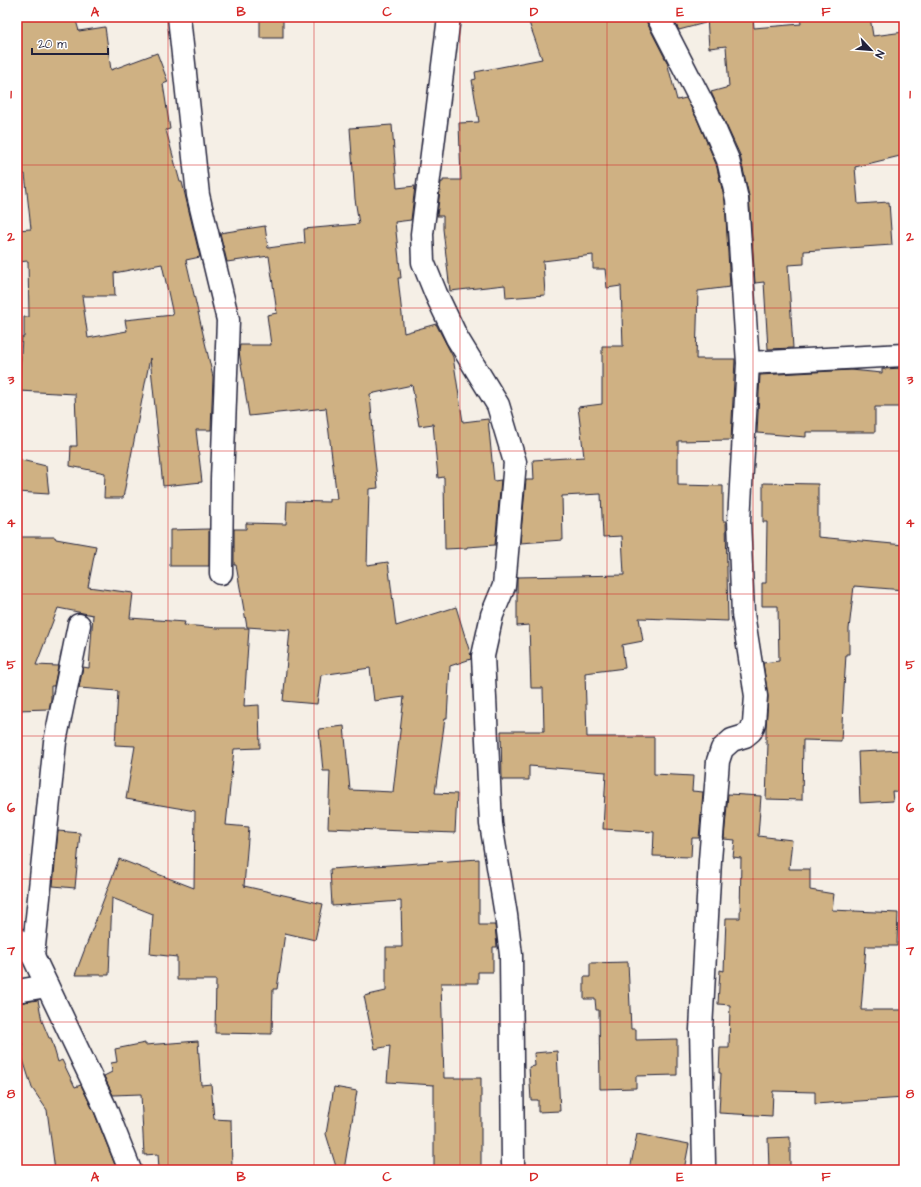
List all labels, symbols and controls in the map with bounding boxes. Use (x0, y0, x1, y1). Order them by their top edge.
text: A (91, 3, 100, 21)
text: B (236, 3, 246, 21)
text: C (382, 3, 392, 21)
text: D (530, 3, 539, 21)
text: E (676, 3, 684, 21)
text: F (821, 3, 831, 21)
scale bar (32, 30, 108, 56)
north arrow (851, 30, 891, 70)
text: 20 m (38, 36, 67, 53)
text: N (871, 48, 888, 61)
text: 1 (10, 85, 12, 103)
text: 1 (909, 85, 911, 103)
text: 2 (6, 228, 15, 246)
text: 2 (905, 228, 914, 246)
text: 3 (7, 371, 15, 389)
text: 3 (906, 371, 914, 389)
text: 4 (7, 514, 16, 532)
text: 4 (906, 514, 915, 532)
text: 5 (6, 656, 16, 674)
text: 5 (905, 656, 915, 674)
text: 6 (7, 799, 16, 817)
text: 6 (906, 799, 915, 817)
text: 7 (6, 942, 16, 960)
text: 7 (905, 942, 915, 960)
text: 8 (7, 1085, 16, 1103)
text: 8 (906, 1085, 915, 1103)
text: A (91, 1168, 100, 1186)
text: B (236, 1168, 246, 1186)
text: C (382, 1168, 392, 1186)
text: D (530, 1168, 539, 1186)
text: E (676, 1168, 684, 1186)
text: F (821, 1168, 831, 1186)

